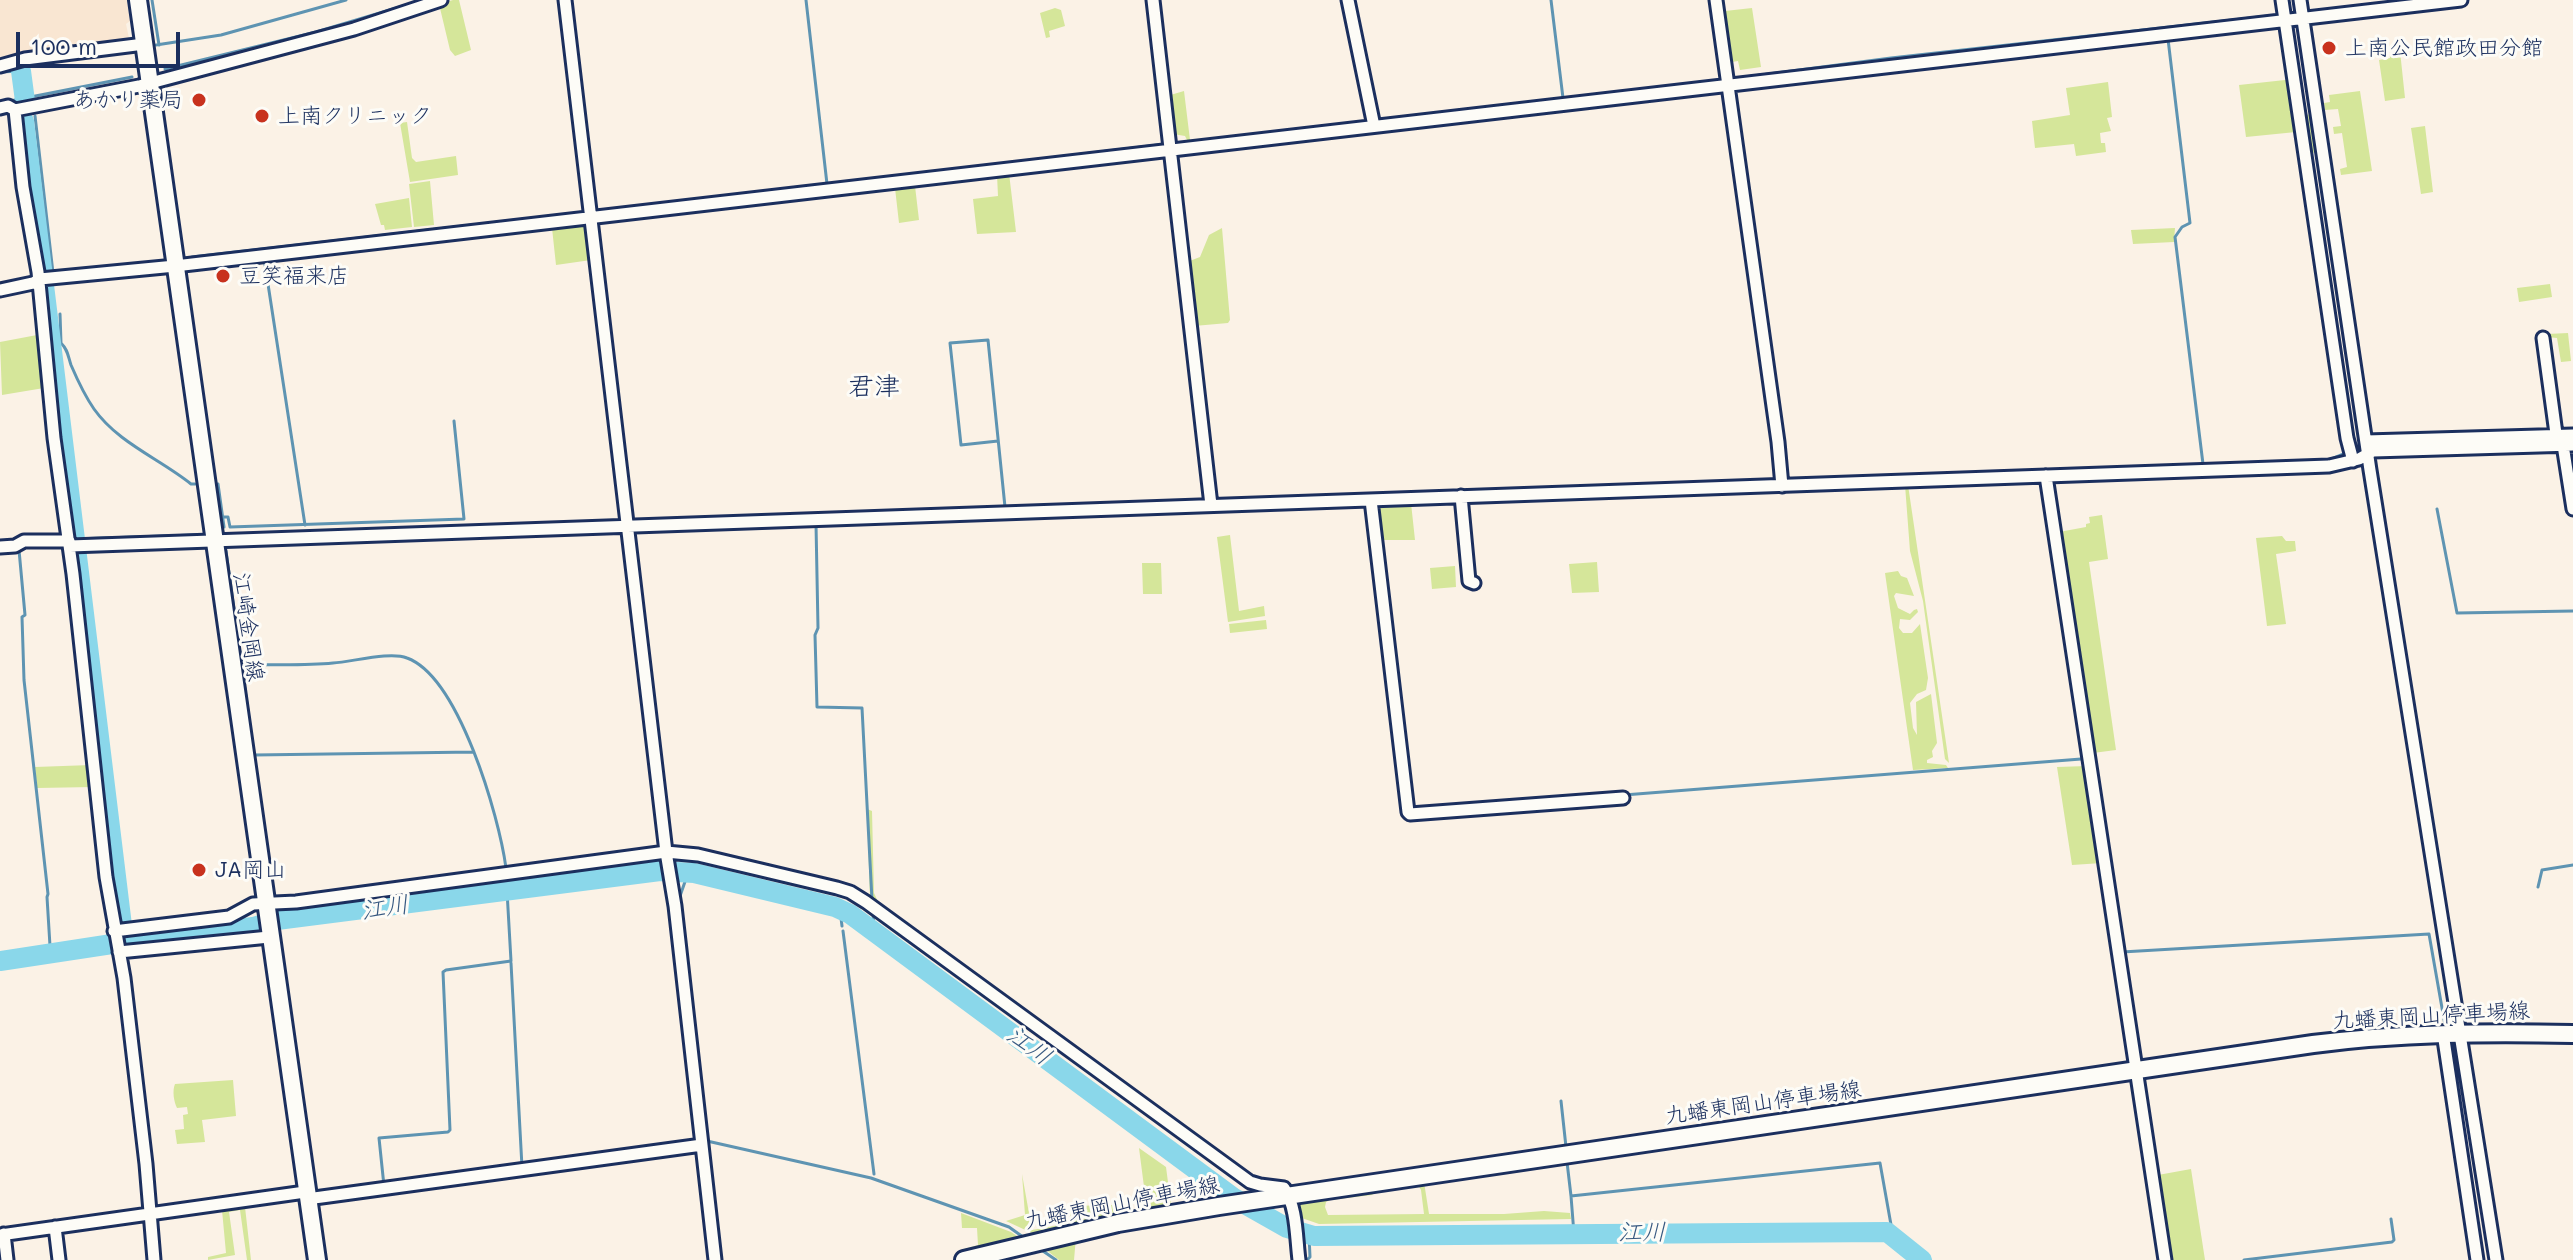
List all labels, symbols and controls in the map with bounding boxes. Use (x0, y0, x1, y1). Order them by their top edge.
scale bar (20, 16, 184, 66)
text: 100 m (30, 30, 97, 61)
place label: 上南公民館政田分館 (2345, 35, 2543, 61)
marker: 上南公民館政田分館 (2320, 39, 2338, 57)
place label: あかり薬局 (73, 87, 183, 113)
marker: あかり薬局 (190, 91, 208, 109)
place label: 上南クリニック (278, 103, 432, 129)
marker: 上南クリニック (253, 107, 271, 125)
place label: 豆笑福来店 (239, 263, 349, 289)
marker: 豆笑福来店 (214, 267, 232, 285)
district label: 君津 (848, 371, 900, 403)
street label: 江崎金岡線 (227, 571, 269, 683)
place label: JA岡山 (215, 857, 286, 883)
marker: JA岡山 (190, 861, 208, 879)
water label: 江川 (359, 890, 411, 926)
street label: 九蟠東岡山停車場線 (2331, 998, 2531, 1034)
water label: 江川 (1001, 1020, 1057, 1072)
street label: 九蟠東岡山停車場線 (1663, 1076, 1863, 1130)
street label: 九蟠東岡山停車場線 (1022, 1171, 1222, 1235)
water label: 江川 (1618, 1219, 1666, 1247)

